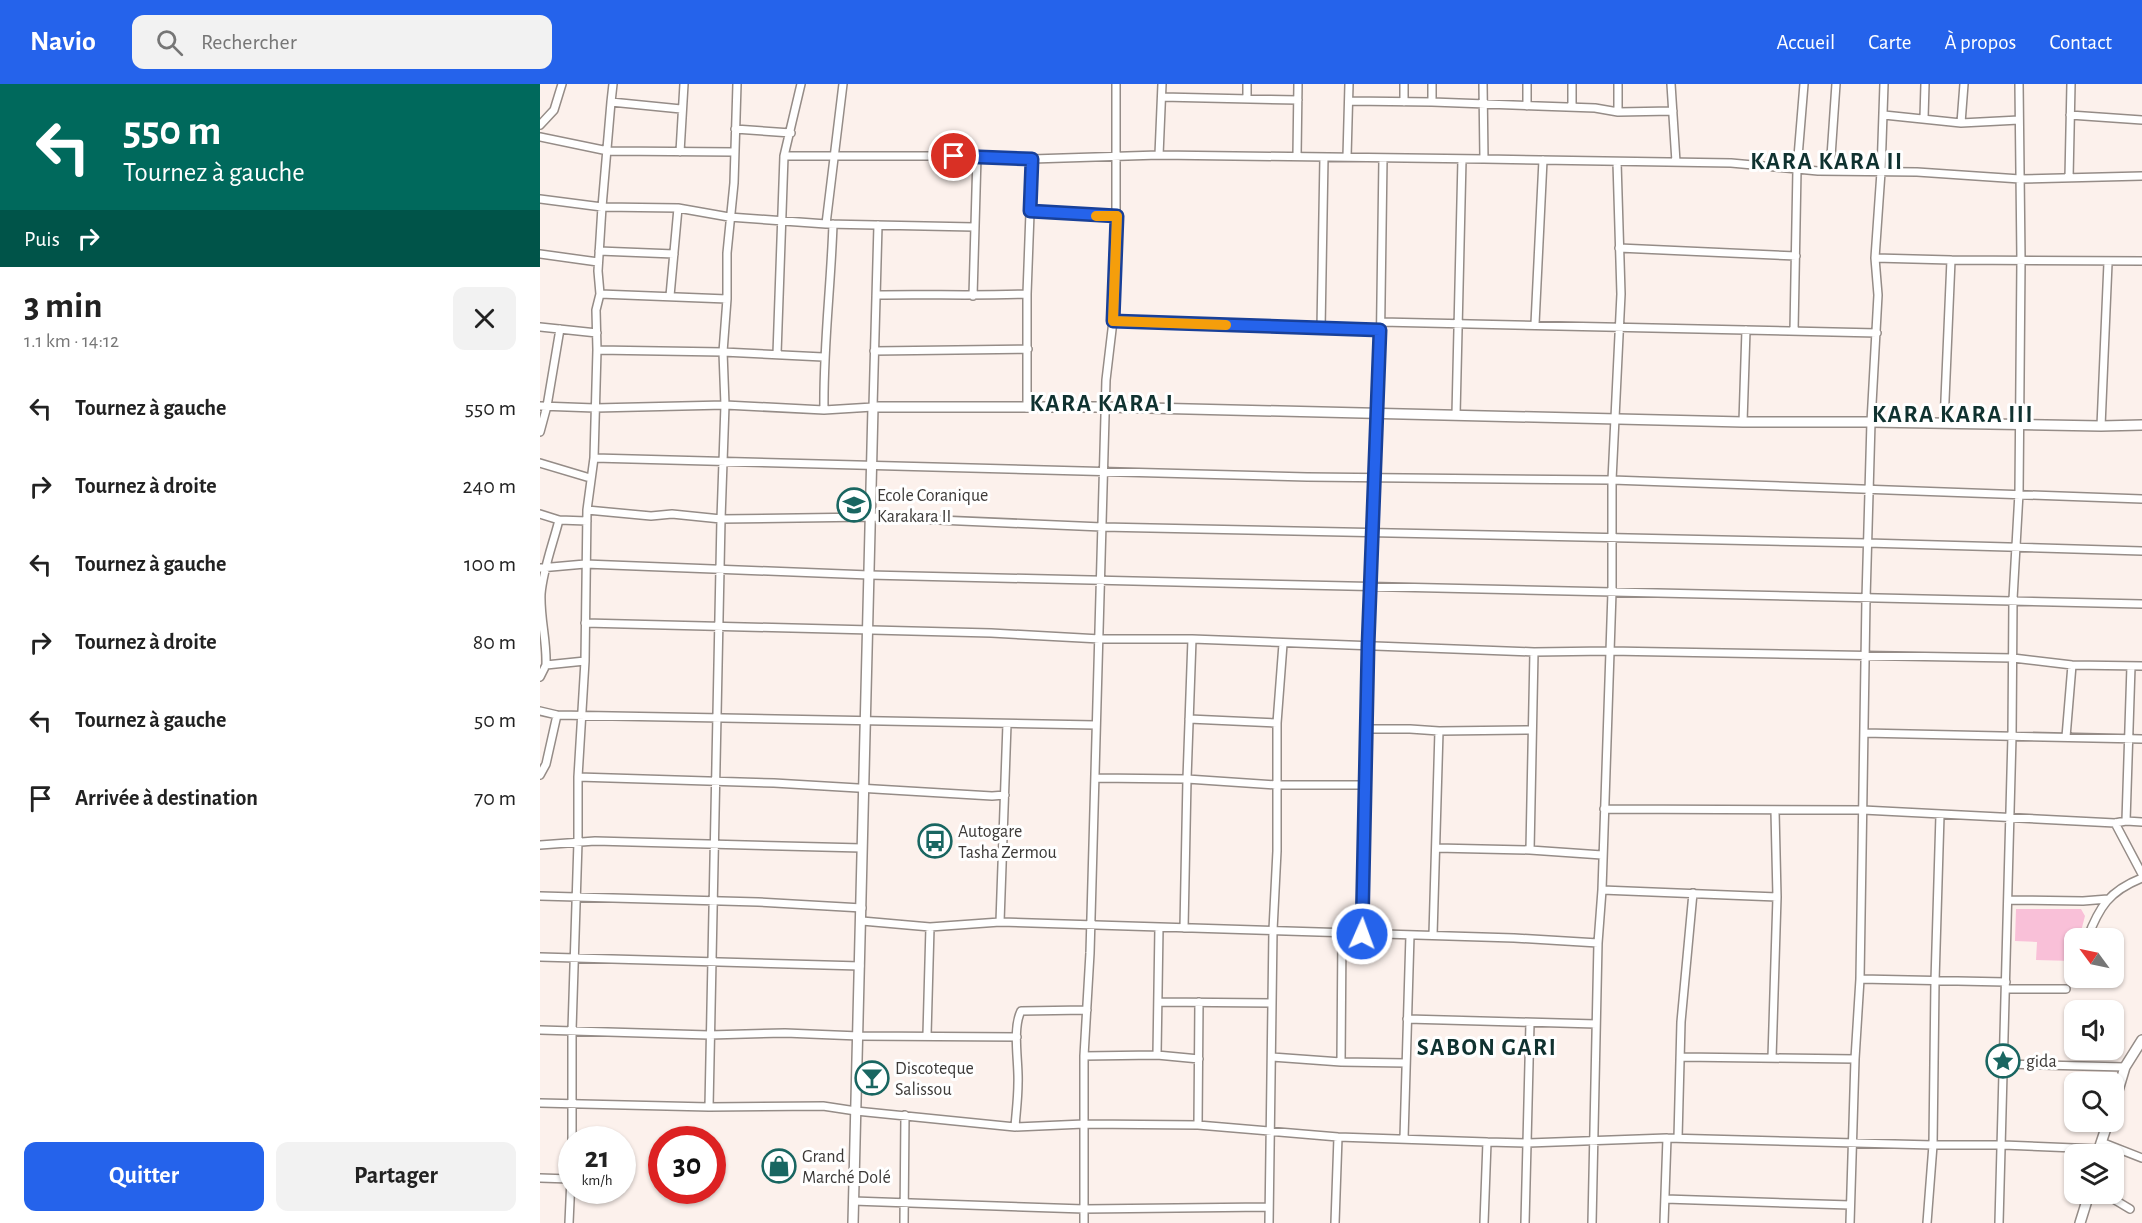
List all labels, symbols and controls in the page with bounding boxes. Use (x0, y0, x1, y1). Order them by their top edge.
search box (132, 15, 552, 69)
icon: search (153, 26, 186, 59)
text: Navio (30, 28, 96, 56)
text: Rechercher (201, 31, 297, 53)
text: Accueil (1777, 32, 1835, 53)
text: Carte (1868, 32, 1911, 53)
text: À propos (1944, 32, 2016, 53)
text: Contact (2049, 32, 2112, 53)
icon: left (24, 108, 102, 186)
text: 550 m (123, 110, 221, 152)
pin (928, 130, 979, 181)
icon: arrive (937, 139, 970, 172)
district label: KARA KARA II (1750, 150, 1904, 174)
text: Tournez à gauche (123, 159, 305, 186)
icon: right (72, 222, 105, 255)
text: Puis (24, 228, 60, 250)
button: close (453, 287, 516, 350)
text: 3 min (24, 288, 102, 324)
text: 1.1 km · 14:12 (24, 331, 119, 351)
icon: left (24, 392, 57, 425)
district label: KARA KARA I (1030, 392, 1174, 416)
text: Tournez à gauche (75, 397, 226, 419)
text: 550 m (465, 397, 516, 419)
district label: KARA KARA III (1872, 403, 2034, 427)
icon: right (24, 470, 57, 503)
text: Tournez à droite (75, 475, 217, 497)
text: 240 m (463, 475, 516, 497)
school or university icon: Ecole Coranique Karakara II (836, 487, 872, 523)
place label: Ecole Coranique Karakara II (877, 487, 988, 526)
icon: left (24, 548, 57, 581)
text: Tournez à gauche (75, 553, 226, 575)
text: 100 m (464, 553, 516, 575)
icon: right (24, 626, 57, 659)
text: Tournez à droite (75, 631, 217, 653)
text: 80 m (473, 631, 516, 653)
icon: left (24, 704, 57, 737)
text: Tournez à gauche (75, 709, 226, 731)
text: 50 m (474, 709, 516, 731)
icon: arrive (24, 782, 57, 815)
text: Arrivée à destination (75, 787, 258, 809)
text: 70 m (474, 787, 516, 809)
bus stop icon: Autogare Tasha Zermou (917, 823, 953, 859)
place label: Autogare Tasha Zermou (958, 823, 1057, 862)
position arrow (1330, 902, 1394, 966)
north arrow (2064, 928, 2124, 988)
map controls (2064, 928, 2124, 1204)
button: sound (2064, 1000, 2124, 1060)
district label: SABON GARI (1417, 1036, 1557, 1060)
place icon: gida (1985, 1043, 2021, 1079)
place label: gida (2026, 1053, 2057, 1071)
bar icon: Discoteque Salissou (854, 1060, 890, 1096)
place label: Discoteque Salissou (895, 1060, 974, 1099)
button: search (2064, 1072, 2124, 1132)
speed limit sign: 30 (648, 1126, 726, 1204)
button: Quitter (24, 1142, 264, 1211)
button: Partager (276, 1142, 516, 1211)
text: 21 (585, 1143, 609, 1173)
button: layers (2064, 1144, 2124, 1204)
shop icon: Grand Marché Dolé (761, 1148, 797, 1184)
place label: Grand Marché Dolé (802, 1148, 891, 1187)
text: km/h (582, 1173, 612, 1188)

